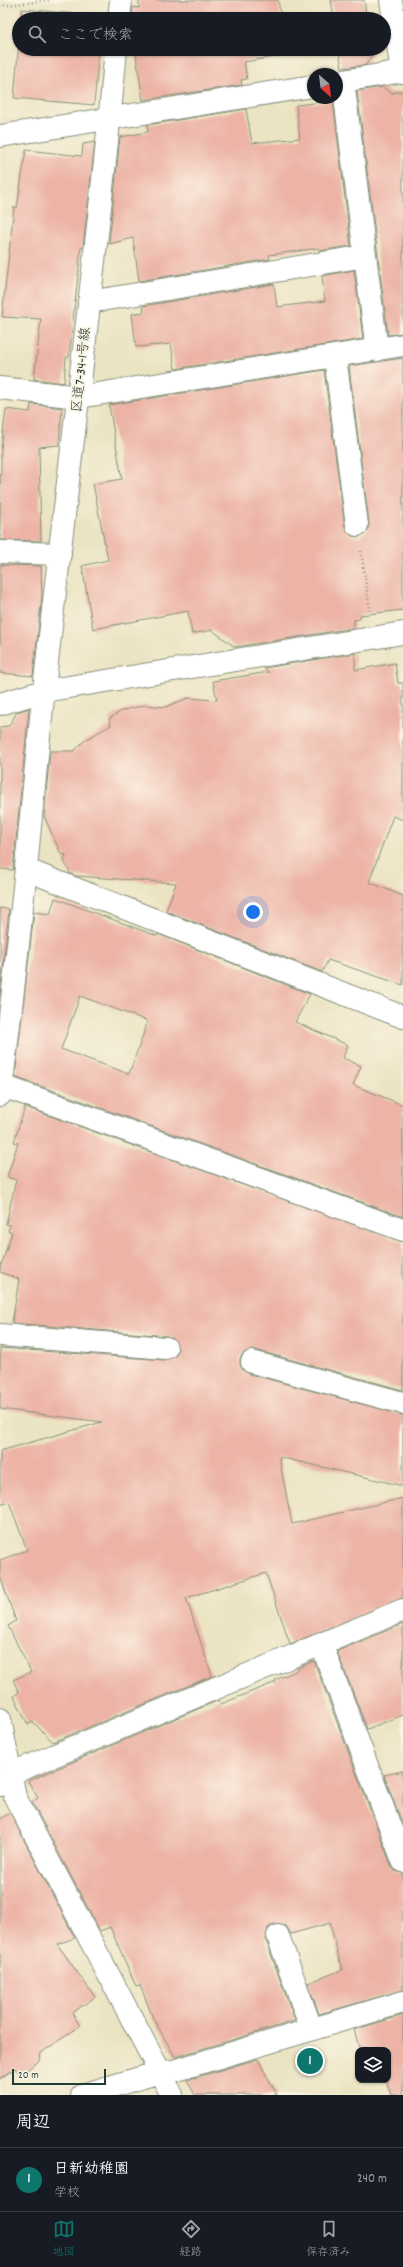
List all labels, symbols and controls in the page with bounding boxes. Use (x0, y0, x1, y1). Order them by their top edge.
search box (12, 12, 391, 56)
icon: search (26, 23, 48, 45)
text: ここで検索 (58, 25, 133, 47)
north arrow (307, 68, 343, 104)
street label: 区道7-34-1号線 (68, 326, 96, 414)
your location (243, 902, 263, 922)
pin: 1 (297, 2046, 323, 2076)
map controls (355, 2047, 391, 2083)
button: layers (355, 2047, 391, 2083)
scale bar (12, 2067, 106, 2086)
text: 20 m (18, 2068, 39, 2084)
text: 周辺 (16, 2112, 50, 2136)
text: 日新幼稚園 (54, 2159, 129, 2181)
text: 1 (28, 2170, 30, 2189)
text: 240 m (357, 2170, 387, 2189)
text: 学校 (54, 2184, 80, 2203)
tab: 地図 (53, 2218, 75, 2261)
tab: 経路 (180, 2218, 202, 2261)
tab: 保存済み (307, 2218, 351, 2261)

